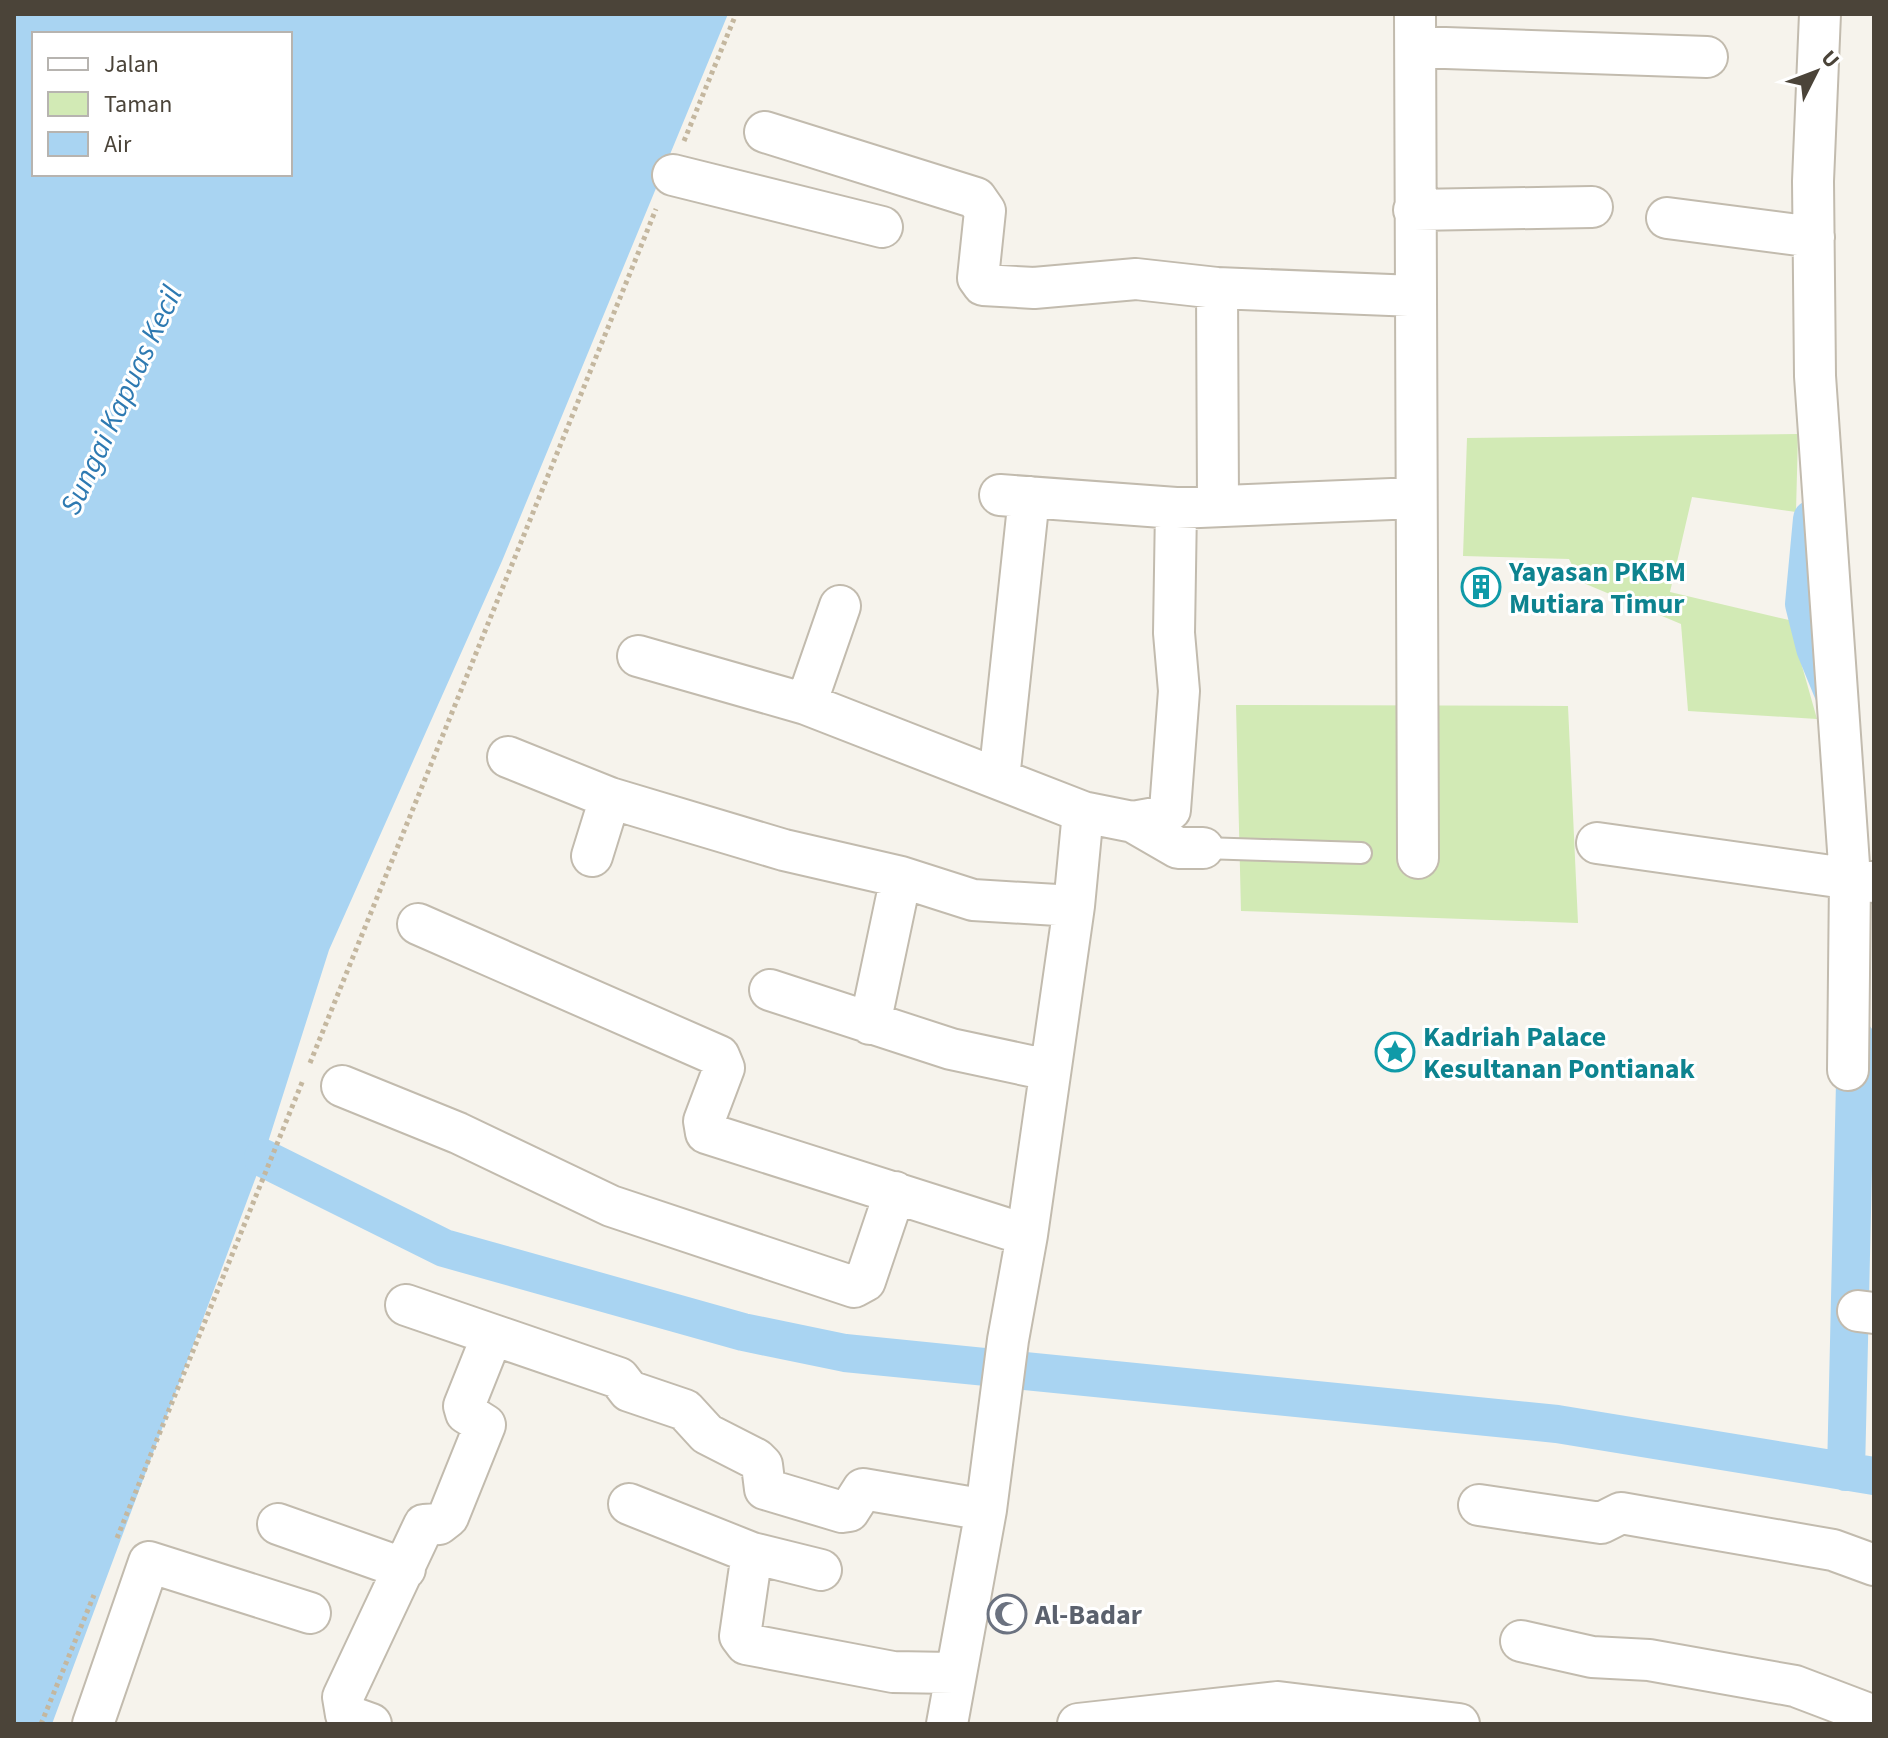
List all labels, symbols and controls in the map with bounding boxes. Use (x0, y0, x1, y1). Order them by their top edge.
legend (32, 32, 292, 176)
north arrow (1776, 32, 1856, 112)
text: U (1813, 43, 1847, 75)
text: Jalan (104, 47, 159, 82)
text: Taman (104, 87, 172, 122)
text: Air (104, 127, 132, 162)
water label: Sungai Kapuas Kecil (49, 278, 194, 522)
place label: Yayasan PKBM Mutiara Timur (1508, 552, 1686, 624)
building icon: Yayasan PKBM Mutiara Timur (1460, 566, 1502, 608)
place label: Kadriah Palace Kesultanan Pontianak (1423, 1017, 1695, 1089)
place icon: Kadriah Palace Kesultanan Pontianak (1374, 1031, 1416, 1073)
mosque icon: Al-Badar (986, 1593, 1028, 1635)
place label: Al-Badar (1034, 1595, 1143, 1635)

